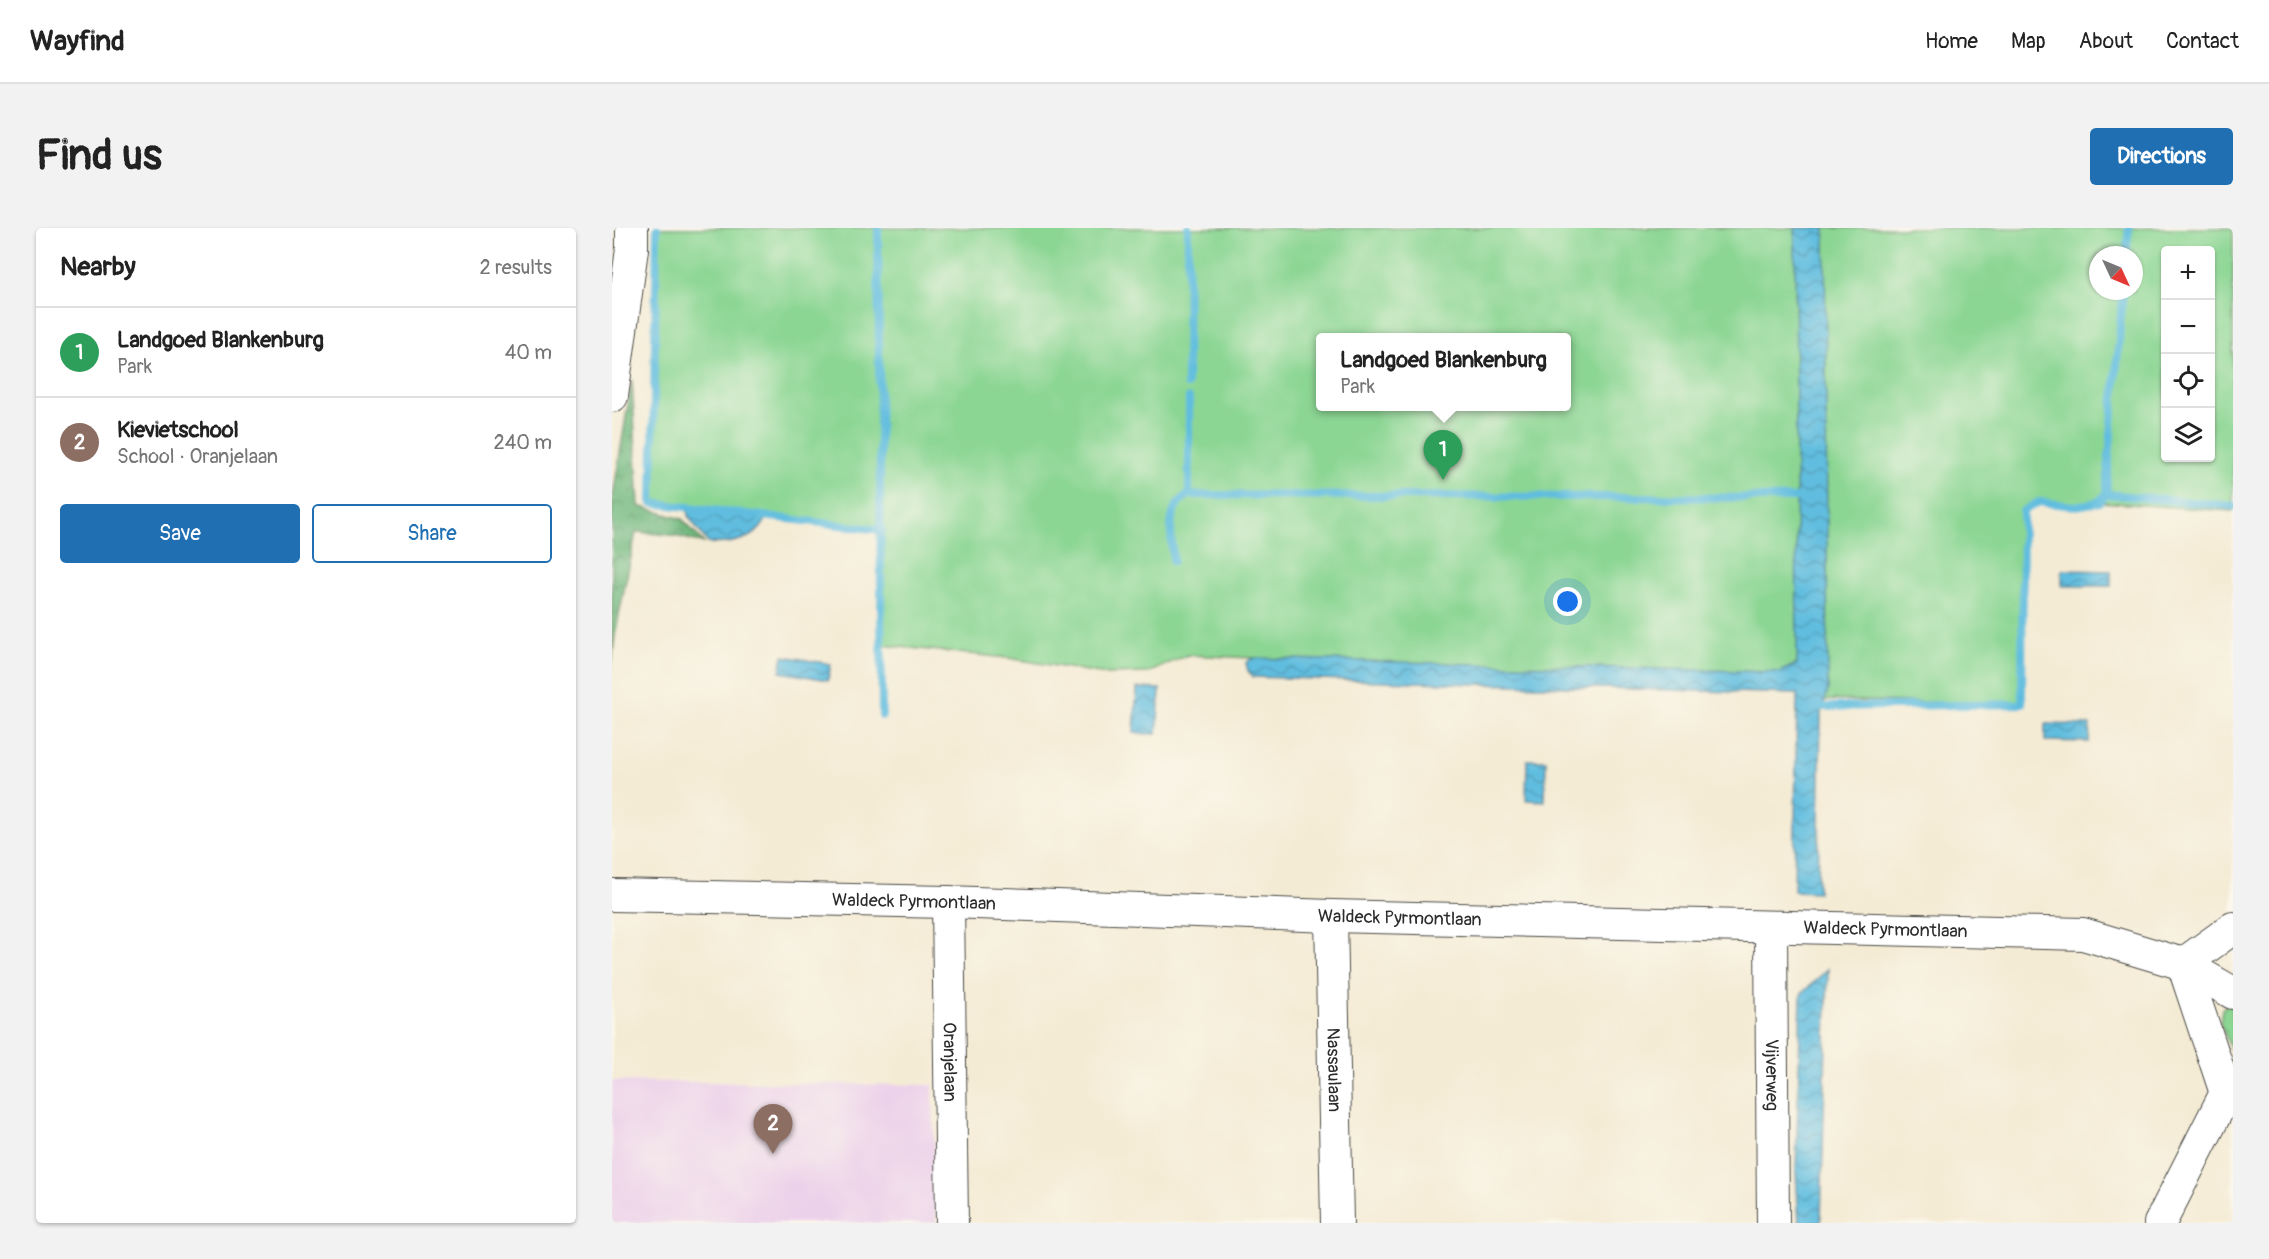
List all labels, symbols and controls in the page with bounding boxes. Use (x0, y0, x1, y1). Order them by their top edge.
text: Wayfind (30, 24, 125, 59)
text: Home (1925, 28, 1978, 55)
text: Map (2011, 28, 2046, 55)
text: About (2079, 28, 2133, 55)
text: Contact (2166, 28, 2239, 55)
button: Directions (2090, 128, 2233, 185)
text: Find us (36, 130, 162, 182)
north arrow (2089, 246, 2143, 300)
map controls (2161, 246, 2215, 462)
button: + (2161, 246, 2215, 300)
text: Nearby (60, 251, 136, 283)
text: 2 results (480, 255, 552, 280)
button: − (2161, 300, 2215, 354)
text: Landgoed Blankenburg (117, 326, 324, 354)
popup (1316, 333, 1571, 411)
text: 1 (76, 340, 83, 365)
text: 40 m (505, 340, 552, 365)
text: Landgoed Blankenburg (1340, 346, 1547, 374)
text: Park (117, 354, 152, 379)
button: locate (2161, 354, 2215, 408)
text: Park (1340, 374, 1375, 399)
button: layers (2161, 408, 2215, 462)
text: Kievietschool (117, 416, 239, 444)
text: 2 (74, 430, 85, 455)
text: 240 m (493, 430, 552, 455)
pin: 1 (1424, 430, 1462, 480)
text: School · Oranjelaan (117, 444, 278, 469)
button: Save (60, 504, 300, 563)
button: Share (312, 504, 552, 563)
your location (1553, 587, 1582, 616)
street label: Waldeck Pyrmontlaan (832, 889, 996, 916)
street label: Waldeck Pyrmontlaan (1317, 905, 1482, 932)
street label: Waldeck Pyrmontlaan (1803, 916, 1968, 943)
street label: Oranjelaan (937, 1022, 961, 1102)
street label: Nassaulaan (1321, 1028, 1346, 1112)
street label: Vijverweg (1760, 1039, 1783, 1111)
pin: 2 (754, 1104, 792, 1154)

